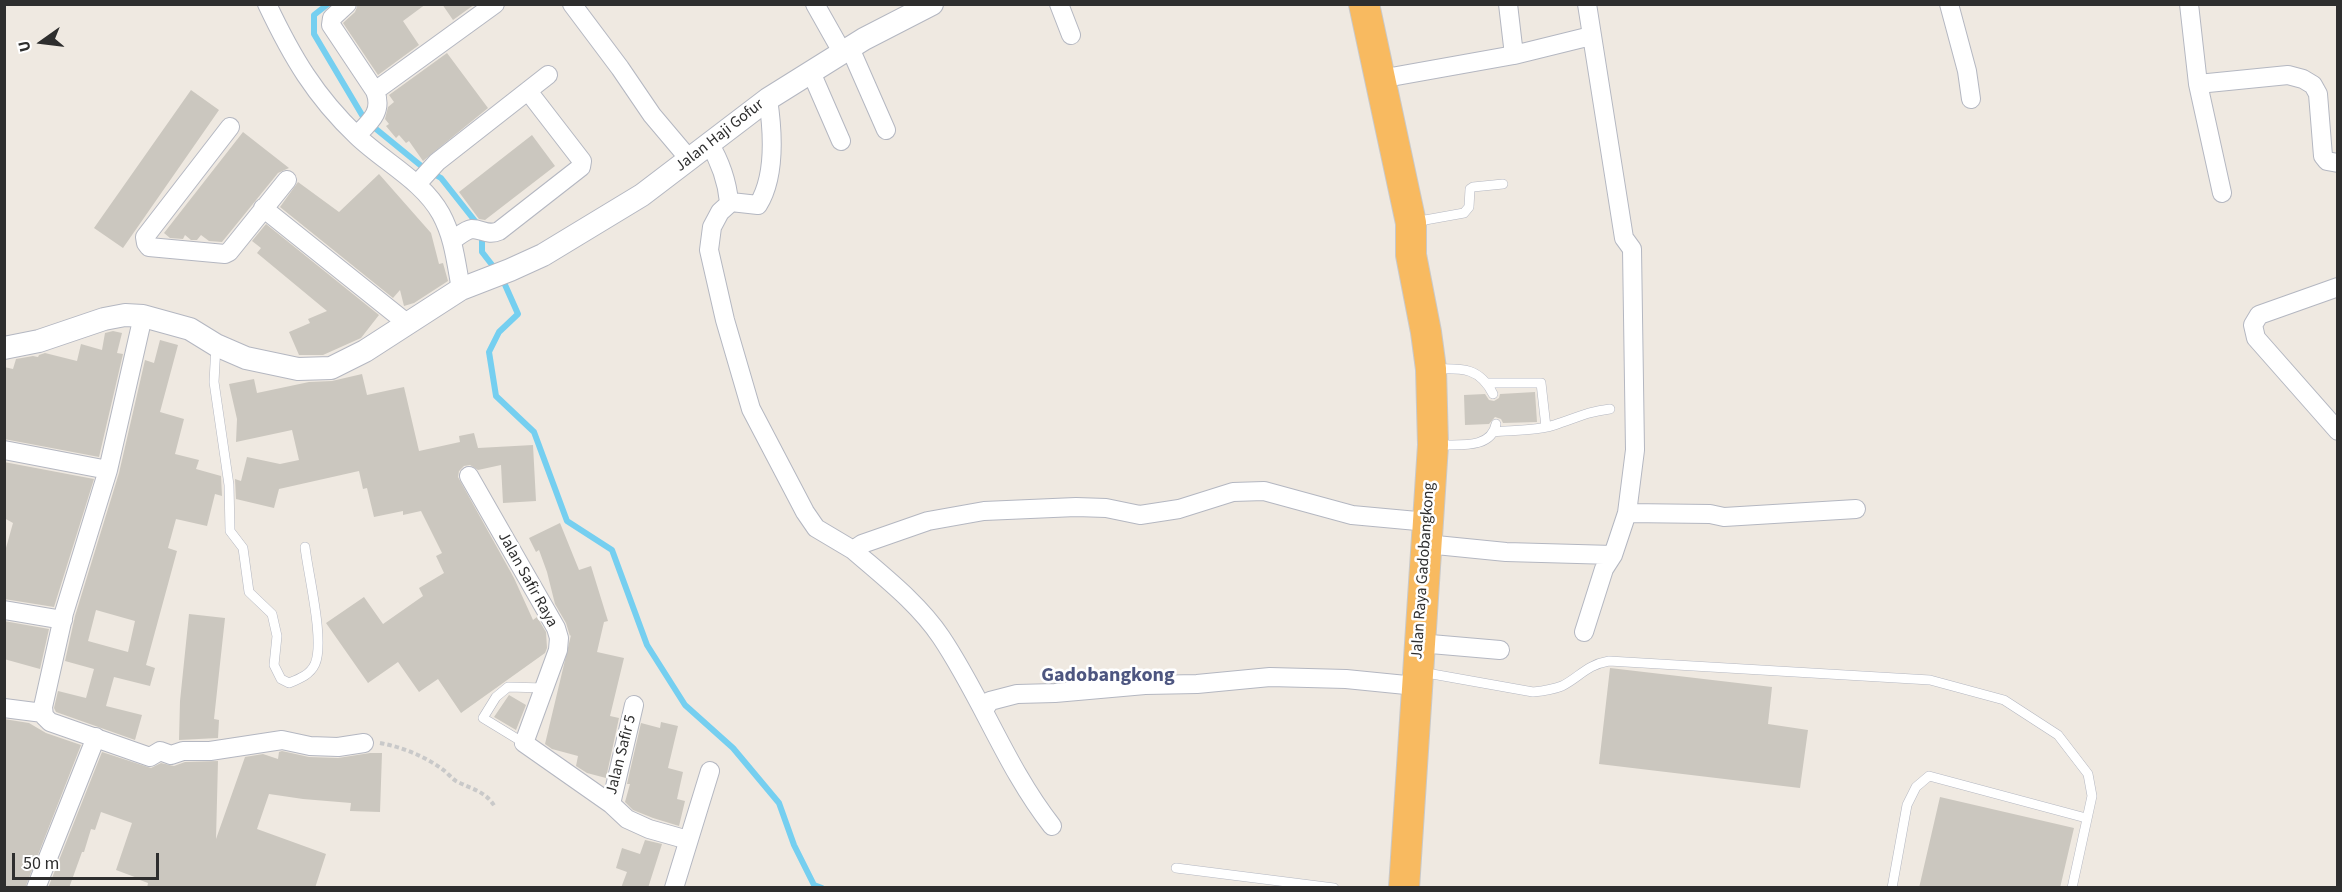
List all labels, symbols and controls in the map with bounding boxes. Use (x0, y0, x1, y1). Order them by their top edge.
north arrow (12, 12, 72, 72)
text: U (13, 39, 36, 54)
street label: Jalan Haji Gofur (672, 96, 768, 176)
street label: Jalan Raya Gadobangkong (1408, 482, 1440, 660)
street label: Jalan Safir Raya (493, 529, 561, 631)
district label: Gadobangkong (1041, 665, 1175, 689)
street label: Jalan Safir 5 (603, 713, 641, 797)
scale bar (15, 841, 162, 879)
text: 50 m (23, 851, 59, 876)

